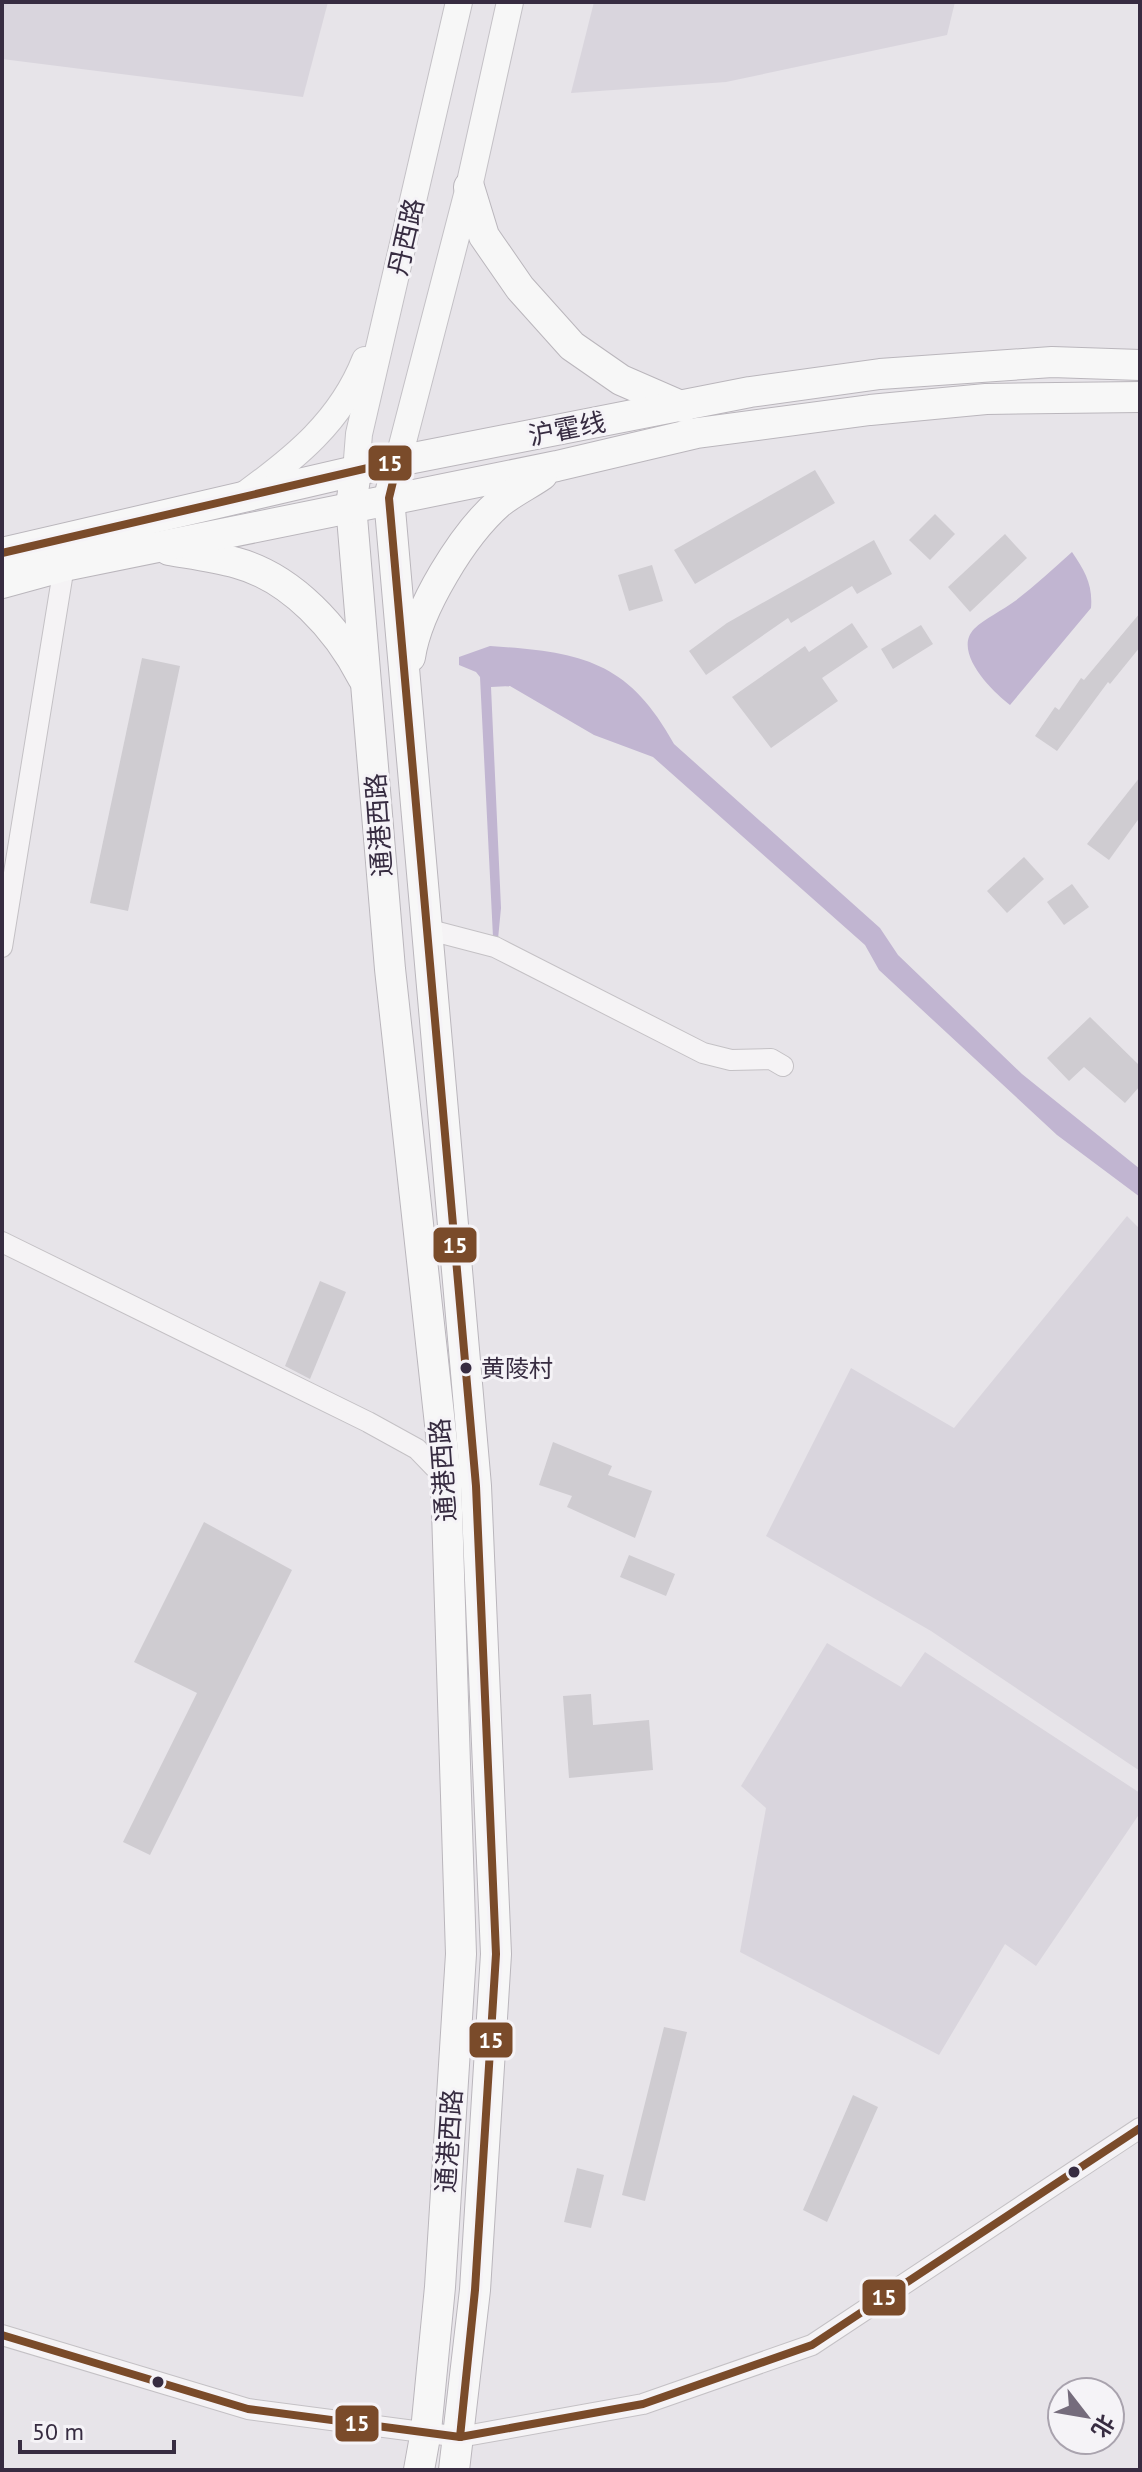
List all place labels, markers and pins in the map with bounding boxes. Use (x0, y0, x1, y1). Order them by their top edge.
place label: 黄陵村 (481, 1353, 553, 1384)
marker: 黄陵村 (458, 1360, 474, 1376)
unlabelled marker (1066, 2164, 1082, 2180)
unlabelled marker (150, 2374, 166, 2390)

